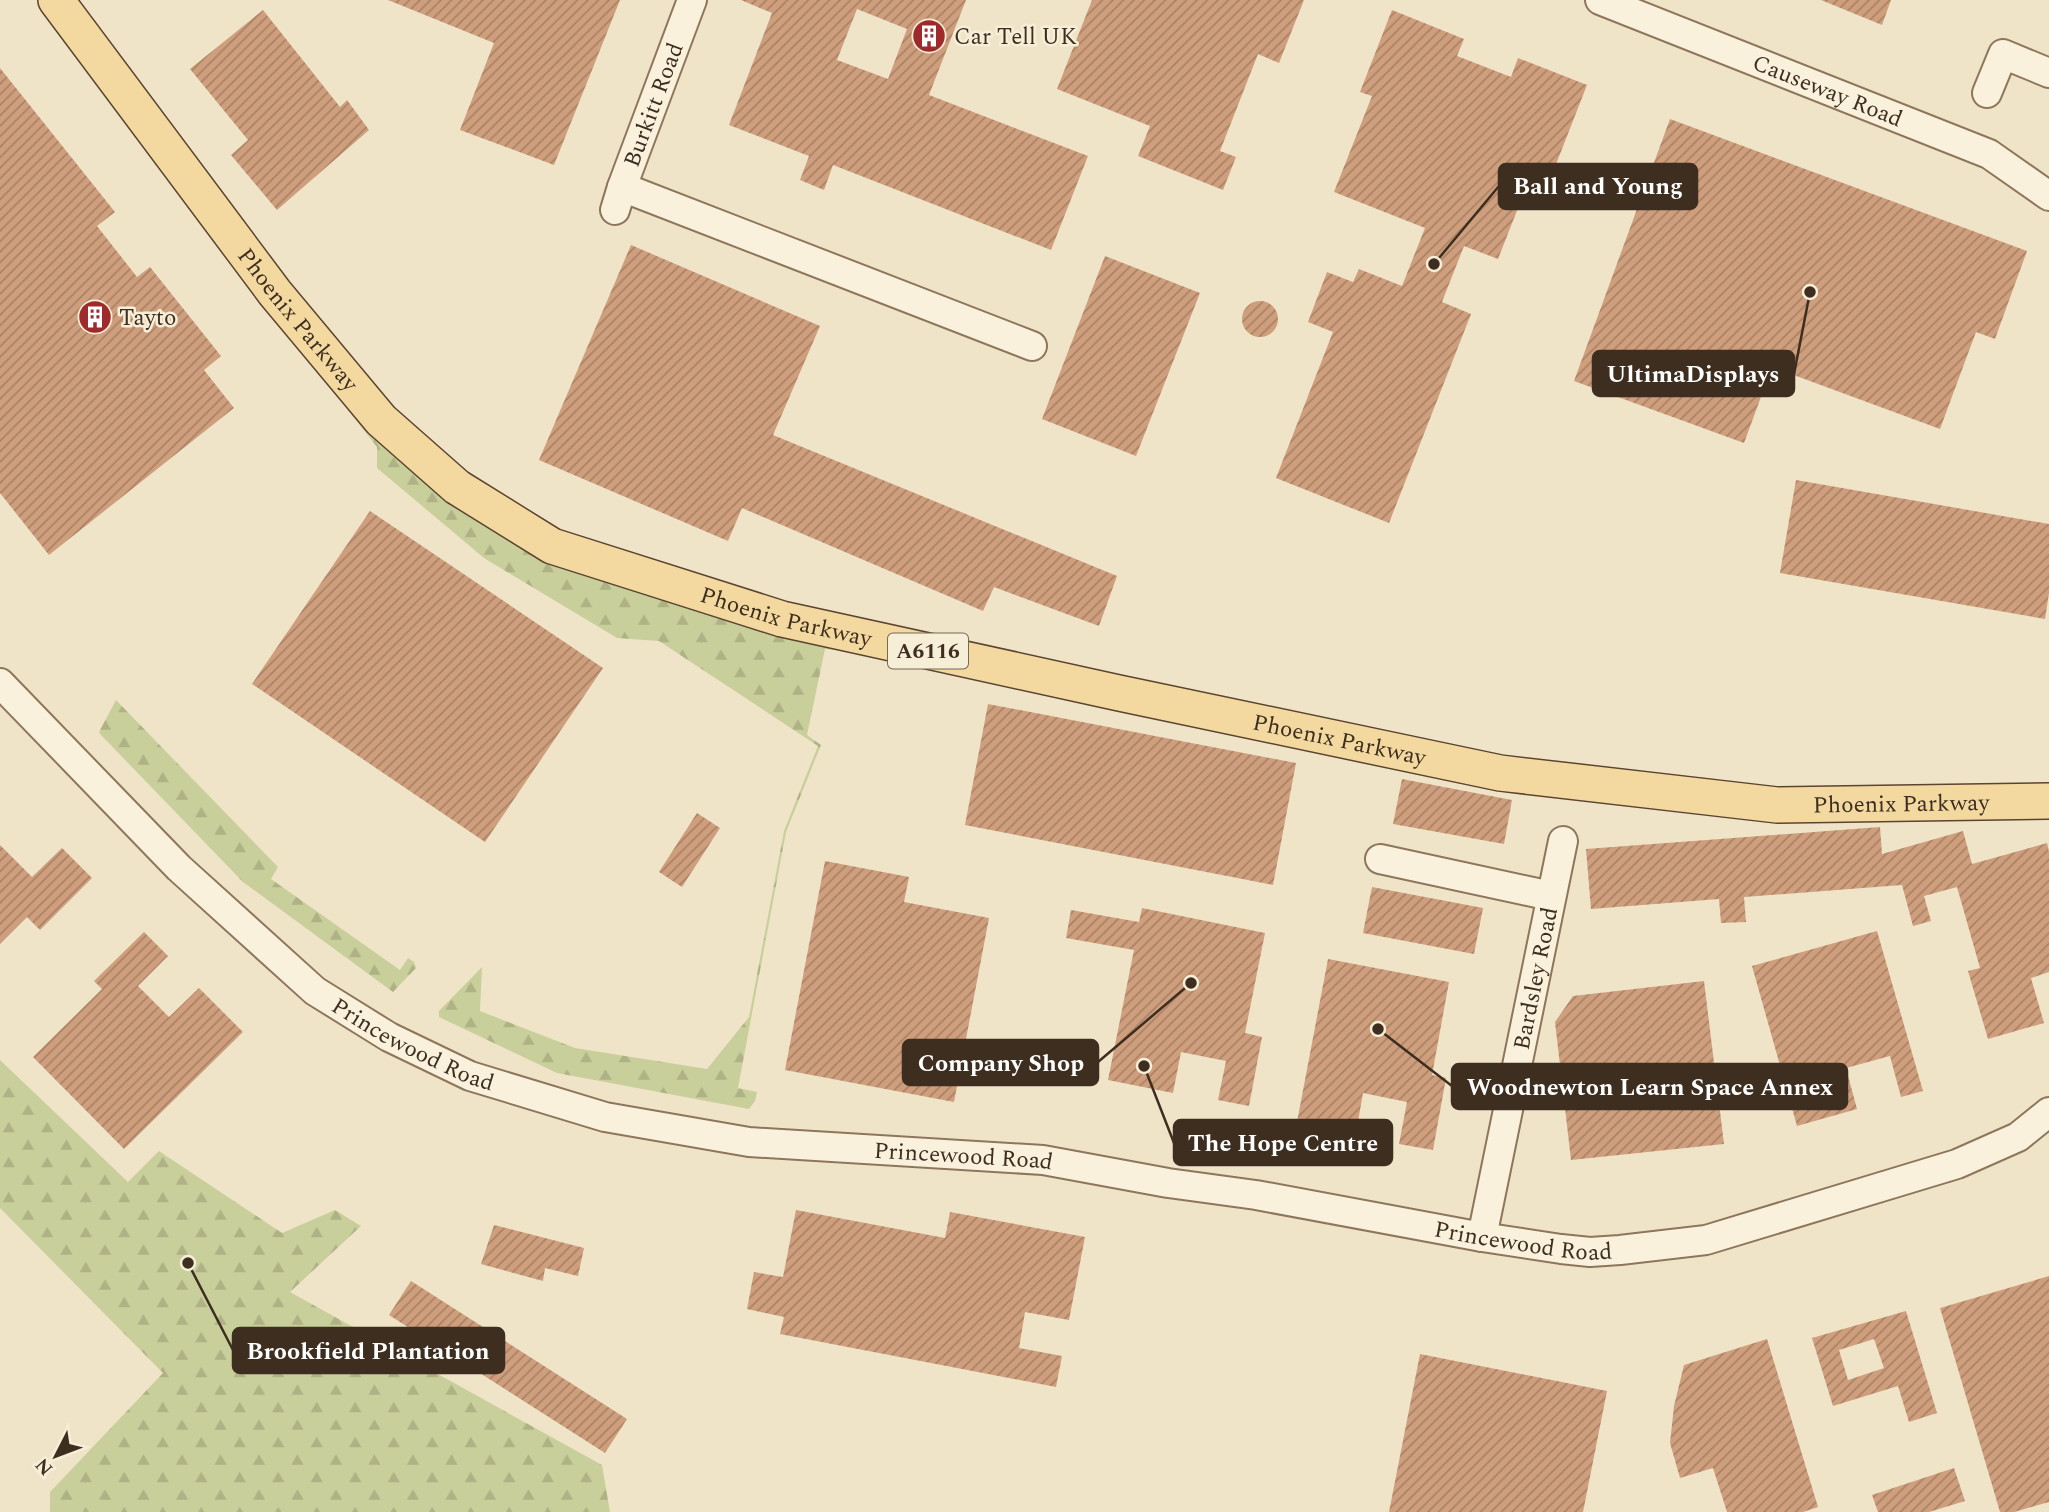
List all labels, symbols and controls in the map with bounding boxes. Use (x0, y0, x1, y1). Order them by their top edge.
building icon: Car Tell UK (910, 17, 948, 55)
place label: Car Tell UK (954, 20, 1077, 55)
street label: Burkitt Road (615, 38, 694, 172)
street label: Causeway Road (1747, 46, 1908, 137)
callout: Ball and Young (1499, 164, 1697, 209)
text: Ball and Young (1513, 169, 1683, 205)
street label: Phoenix Parkway (228, 241, 367, 401)
building icon: Tayto (76, 298, 114, 336)
place label: Tayto (119, 301, 176, 336)
callout: UltimaDisplays (1593, 351, 1794, 396)
text: UltimaDisplays (1607, 357, 1779, 393)
street label: Phoenix Parkway (695, 578, 876, 657)
road number: A6116 (888, 634, 968, 668)
street label: Phoenix Parkway (1249, 706, 1430, 776)
street label: Phoenix Parkway (1813, 786, 1991, 823)
street label: Bardsley Road (1505, 904, 1568, 1053)
street label: Princewood Road (324, 989, 499, 1101)
callout: Company Shop (903, 1040, 1098, 1085)
text: Company Shop (918, 1046, 1084, 1082)
callout: Woodnewton Learn Space Annex (1452, 1064, 1847, 1109)
text: Woodnewton Learn Space Annex (1467, 1070, 1833, 1106)
callout: The Hope Centre (1174, 1120, 1392, 1165)
text: The Hope Centre (1188, 1126, 1378, 1162)
street label: Princewood Road (873, 1134, 1056, 1181)
street label: Princewood Road (1431, 1212, 1614, 1271)
callout: Brookfield Plantation (233, 1328, 504, 1373)
text: Brookfield Plantation (247, 1334, 490, 1370)
north arrow (21, 1421, 91, 1491)
text: N (29, 1451, 60, 1482)

